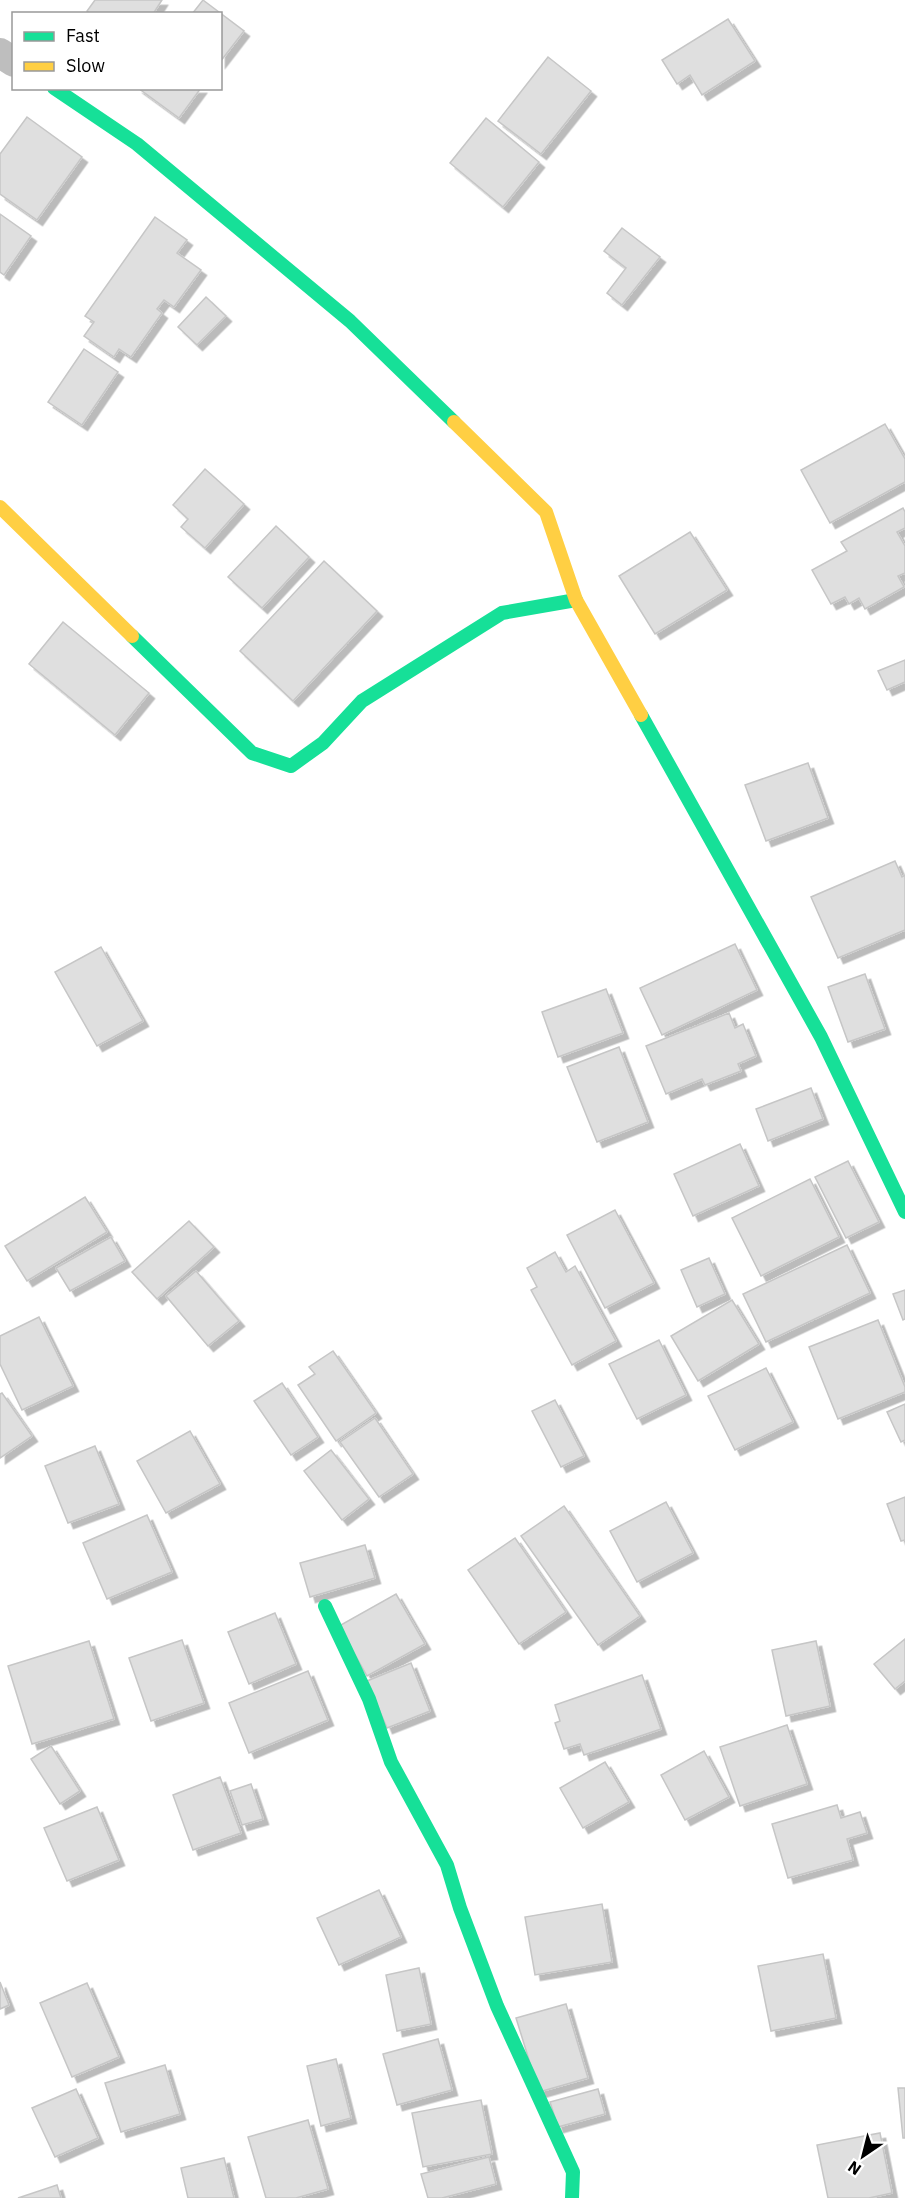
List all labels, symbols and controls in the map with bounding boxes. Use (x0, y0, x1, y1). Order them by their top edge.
legend (12, 12, 222, 90)
text: Fast (66, 24, 100, 47)
text: Slow (66, 54, 105, 77)
north arrow (833, 2126, 893, 2186)
text: N (844, 2157, 865, 2180)

